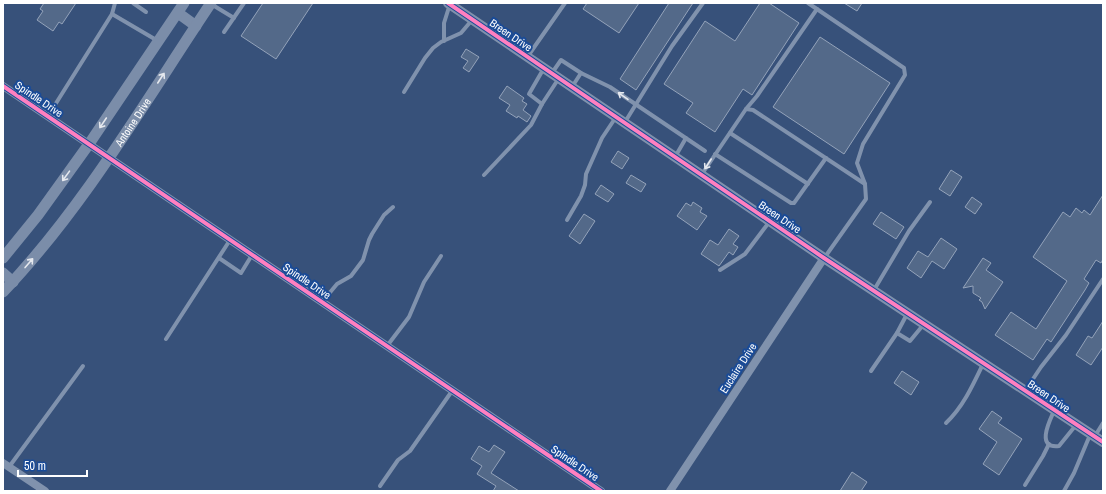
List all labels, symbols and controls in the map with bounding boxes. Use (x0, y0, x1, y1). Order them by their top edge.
street label: Breen Drive (487, 16, 535, 54)
one-way arrow (157, 73, 165, 84)
street label: Spindle Drive (12, 78, 66, 120)
one-way arrow (618, 92, 629, 100)
street label: Antoine Drive (111, 95, 154, 150)
one-way arrow (99, 117, 107, 128)
one-way arrow (704, 158, 712, 170)
one-way arrow (62, 170, 70, 181)
street label: Breen Drive (756, 198, 804, 236)
one-way arrow (24, 258, 33, 269)
street label: Spindle Drive (280, 260, 334, 302)
street label: Euclaire Drive (717, 340, 759, 396)
street label: Breen Drive (1025, 377, 1073, 415)
street label: Spindle Drive (548, 442, 602, 484)
scale bar (18, 452, 87, 478)
text: 50 m (24, 458, 46, 474)

